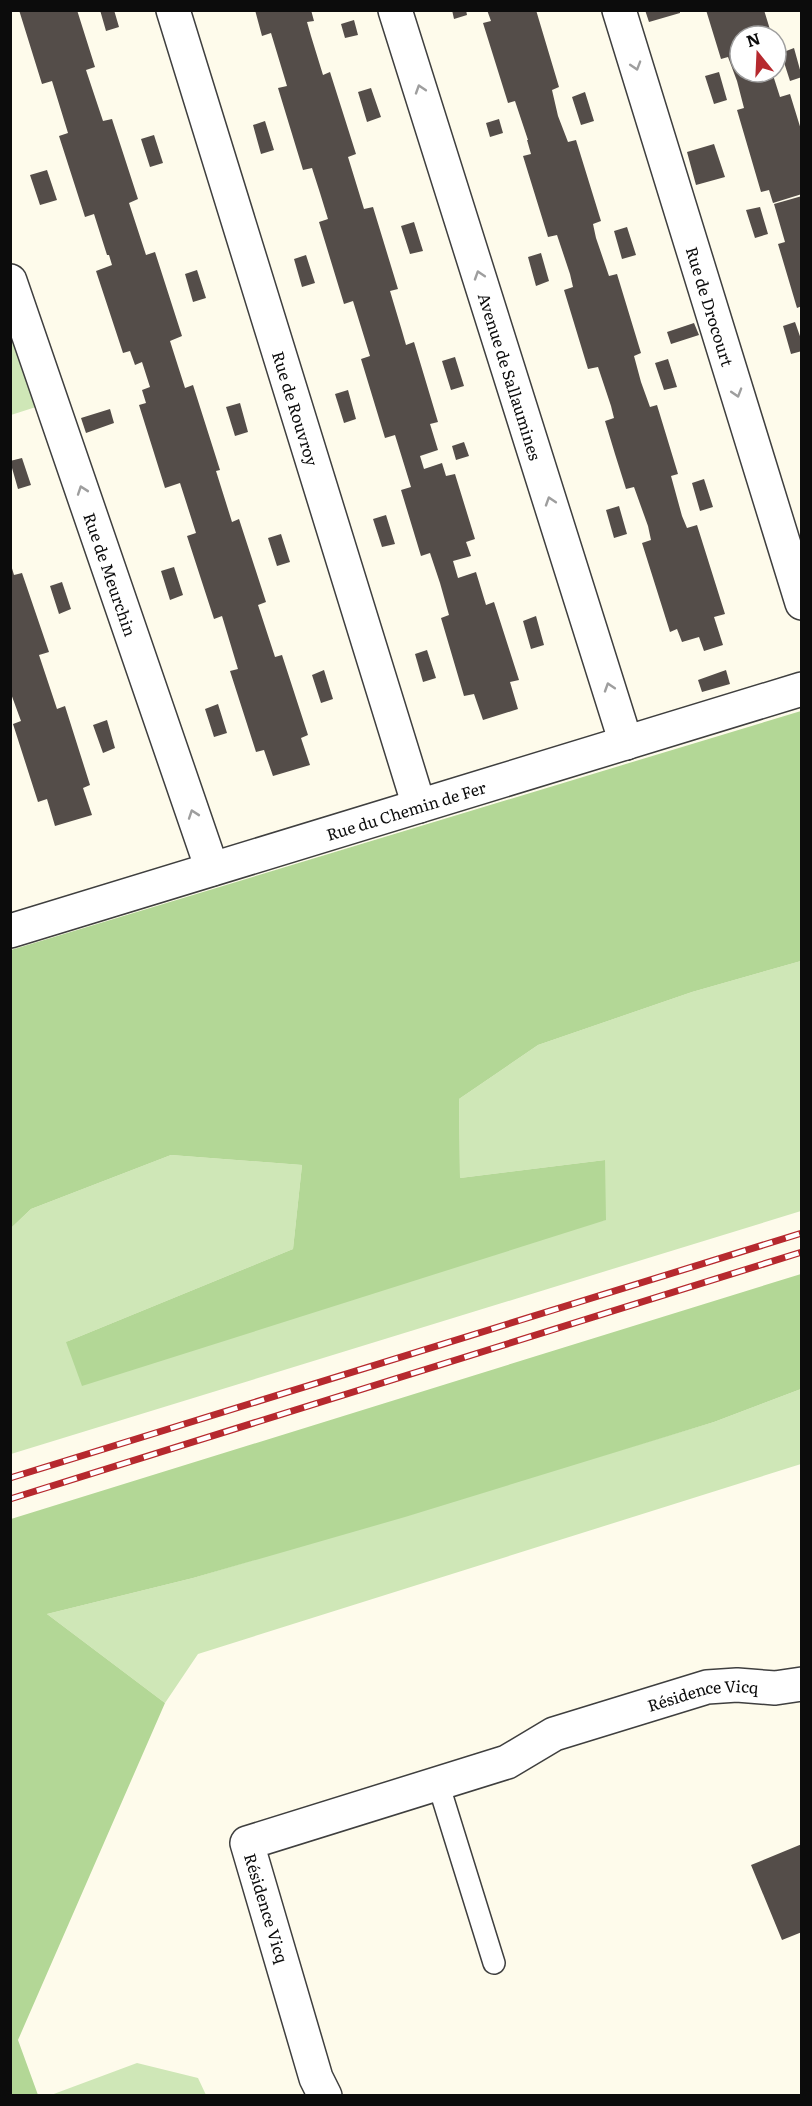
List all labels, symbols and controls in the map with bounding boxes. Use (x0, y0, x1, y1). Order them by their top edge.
north arrow (728, 24, 788, 84)
text: N (743, 25, 763, 52)
one-way arrow (629, 60, 641, 71)
one-way arrow (415, 84, 427, 95)
street label: Rue de Drocourt (681, 243, 740, 370)
one-way arrow (473, 270, 486, 281)
street label: Avenue de Sallaumines (473, 289, 548, 463)
street label: Rue de Rouvroy (267, 348, 325, 470)
one-way arrow (730, 387, 742, 398)
one-way arrow (77, 485, 90, 496)
one-way arrow (545, 496, 557, 507)
street label: Rue de Meurchin (78, 509, 143, 640)
one-way arrow (604, 682, 616, 693)
street label: Rue du Chemin de Fer (323, 774, 489, 846)
one-way arrow (187, 809, 200, 820)
street label: Résidence Vicq (644, 1673, 760, 1717)
street label: Résidence Vicq (239, 1850, 295, 1966)

